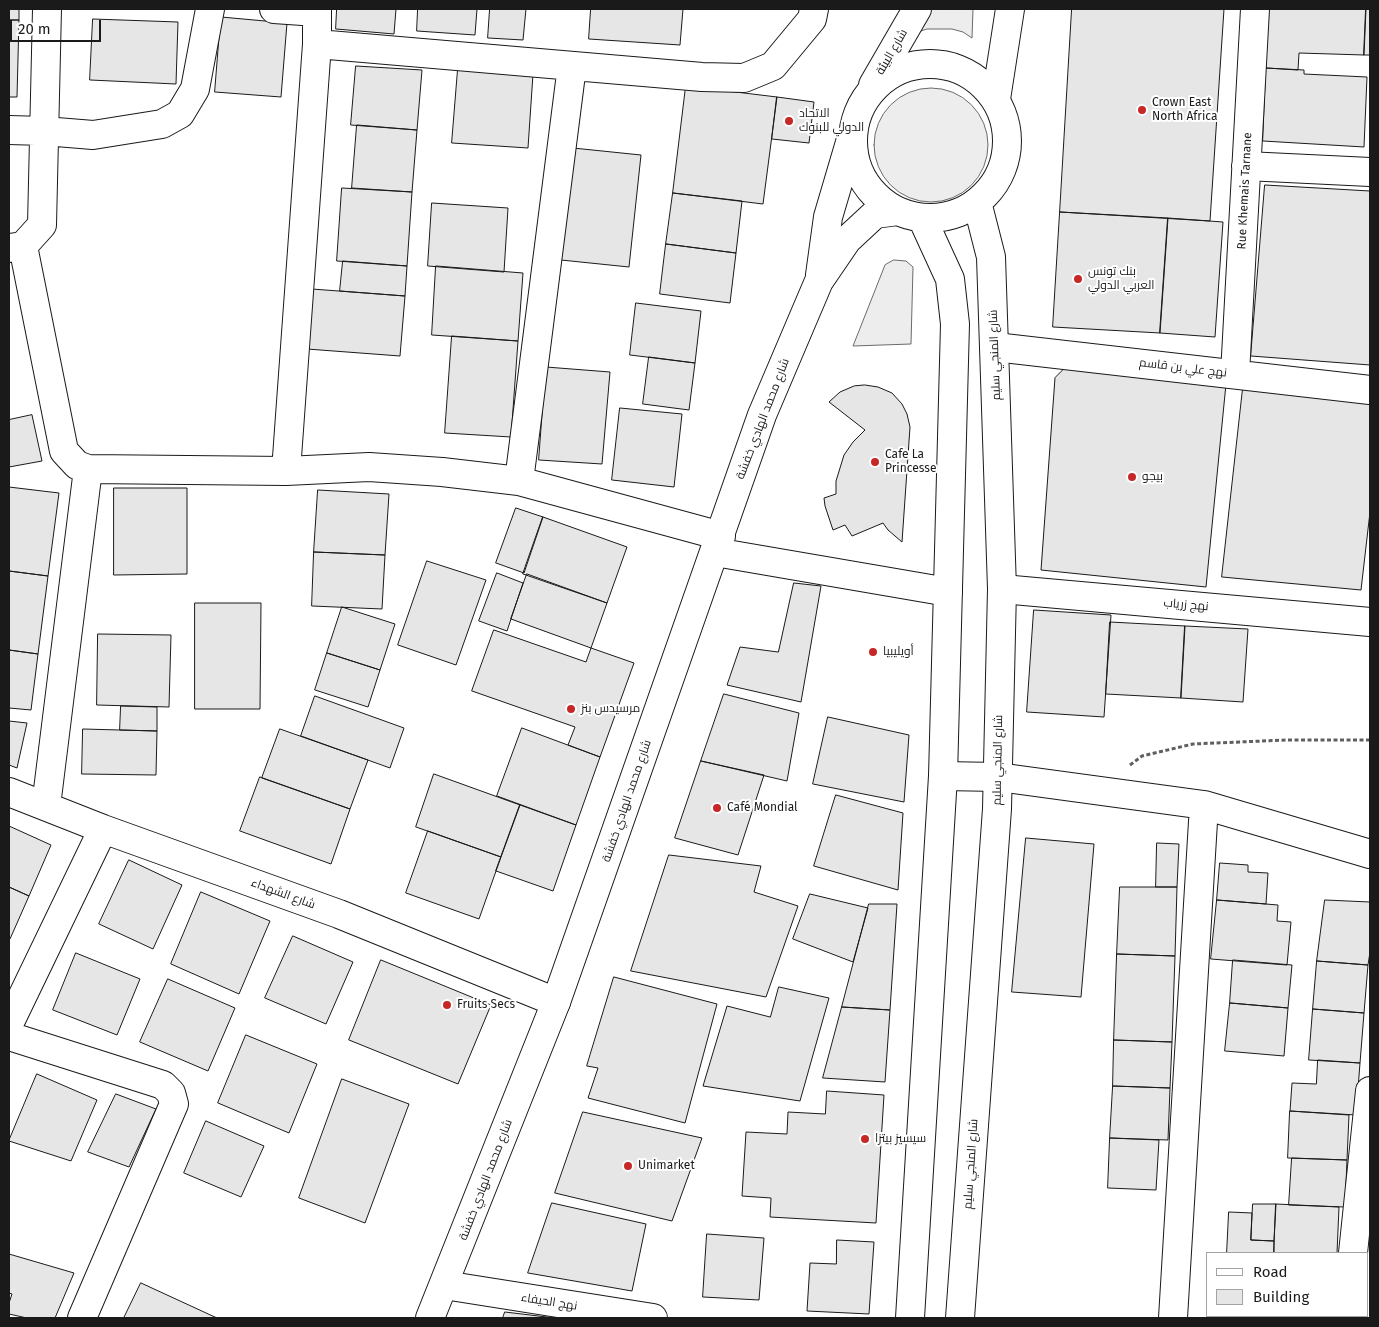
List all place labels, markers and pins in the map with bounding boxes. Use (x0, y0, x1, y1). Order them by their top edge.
place label: Crown East North Africa (1152, 96, 1217, 124)
marker: Crown East North Africa (1136, 104, 1148, 116)
place label: الاتحاد الدولي للبنوك (799, 107, 864, 135)
marker: الاتحاد الدولي للبنوك (783, 115, 795, 127)
place label: بنك تونس العربي الدولي (1088, 265, 1154, 293)
marker: بنك تونس العربي الدولي (1072, 273, 1084, 285)
place label: Cafe La Princesse (885, 448, 936, 476)
marker: Cafe La Princesse (869, 456, 881, 468)
place label: بيجو (1142, 470, 1163, 484)
marker: بيجو (1126, 471, 1138, 483)
place label: أويليبيا (883, 645, 914, 659)
marker: أويليبيا (867, 646, 879, 658)
place label: مرسيدس بنز (581, 702, 640, 716)
marker: مرسيدس بنز (565, 703, 577, 715)
place label: Café Mondial (727, 801, 798, 815)
marker: Café Mondial (711, 802, 723, 814)
place label: Fruits Secs (457, 998, 515, 1012)
marker: Fruits Secs (441, 999, 453, 1011)
place label: سيسيز بيتزا (875, 1132, 926, 1146)
marker: سيسيز بيتزا (859, 1133, 871, 1145)
place label: Unimarket (638, 1159, 695, 1173)
marker: Unimarket (622, 1160, 634, 1172)

